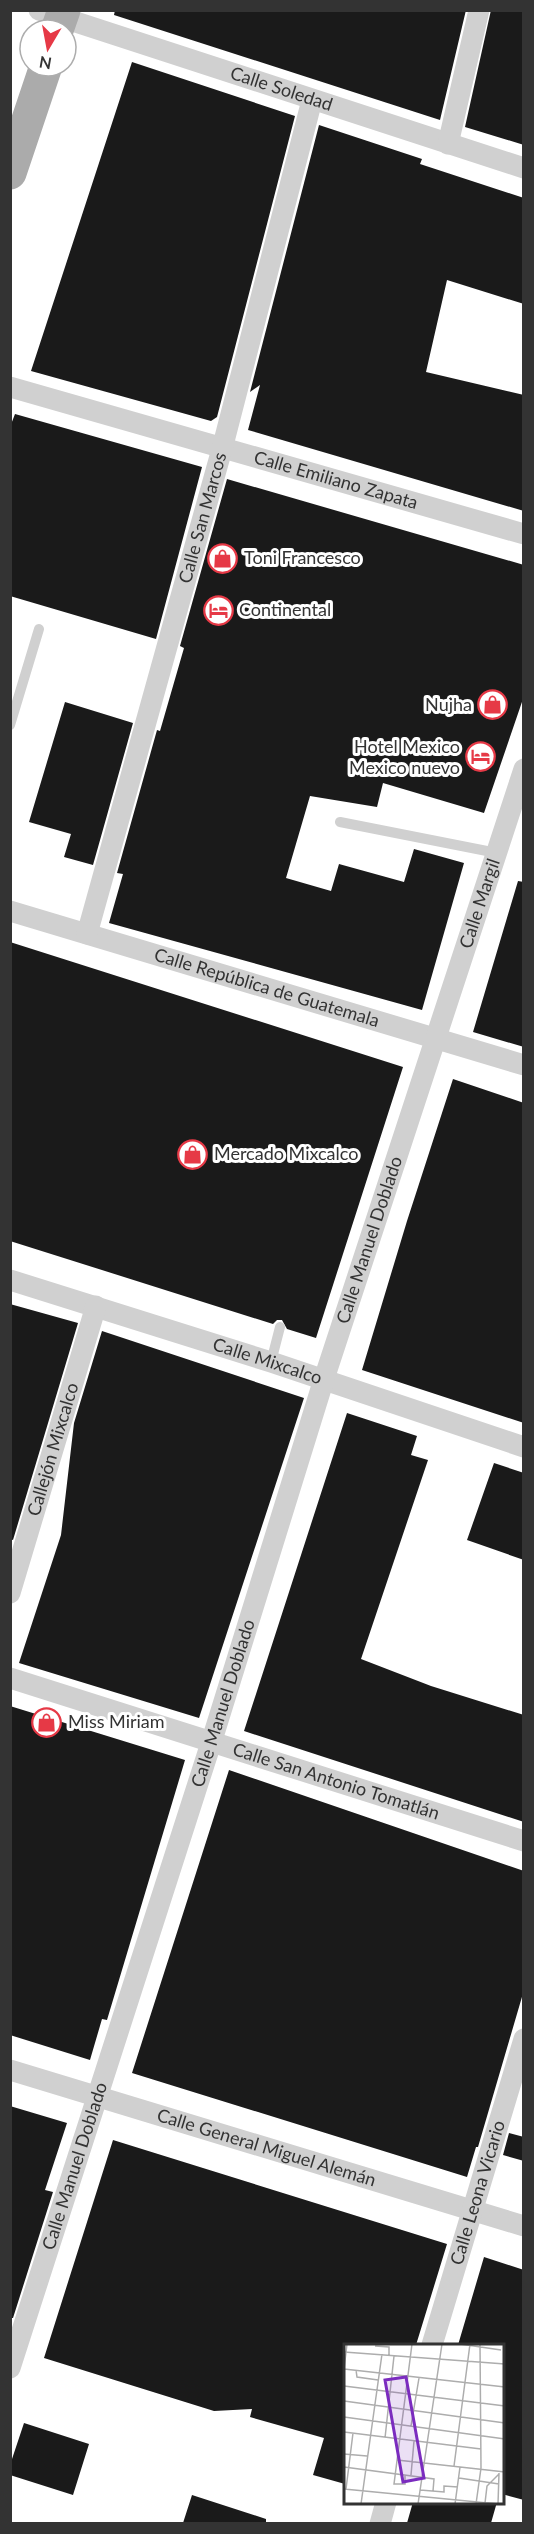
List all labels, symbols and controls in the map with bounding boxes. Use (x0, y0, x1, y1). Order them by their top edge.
north arrow (18, 18, 78, 78)
text: N (38, 53, 53, 74)
street label: Calle Soledad (228, 61, 336, 115)
street label: Calle Emiliano Zapata (252, 445, 421, 513)
street label: Calle San Marcos (173, 449, 231, 585)
shop icon: Toni Francesco (207, 542, 239, 574)
place label: Toni Francesco (244, 546, 361, 568)
hotel icon: Continental (202, 594, 234, 626)
place label: Continental (239, 598, 331, 620)
shop icon: Nujha (477, 689, 509, 721)
place label: Nujha (425, 693, 472, 715)
place label: Hotel Mexico Mexico nuevo (349, 735, 460, 778)
hotel icon: Hotel Mexico Mexico nuevo (465, 741, 497, 773)
street label: Calle Margil (454, 855, 504, 951)
street label: Calle República de Guatemala (152, 943, 382, 1031)
shop icon: Mercado Mixcalco (177, 1138, 209, 1170)
place label: Mercado Mixcalco (214, 1142, 358, 1164)
street label: Calle Manuel Doblado (331, 1153, 406, 1326)
street label: Calle Mixcalco (210, 1332, 325, 1388)
street label: Callejón Mixcalco (22, 1380, 82, 1518)
street label: Calle Manuel Doblado (186, 1616, 259, 1790)
shop icon: Miss Miriam (31, 1706, 63, 1738)
place label: Miss Miriam (68, 1710, 165, 1732)
street label: Calle San Antonio Tomatlán (230, 1737, 442, 1824)
street label: Calle Manuel Doblado (37, 2079, 111, 2252)
street label: Calle General Miguel Alemán (155, 2103, 379, 2190)
street label: Calle Leona Vicario (445, 2117, 509, 2267)
inset map (344, 2344, 504, 2504)

